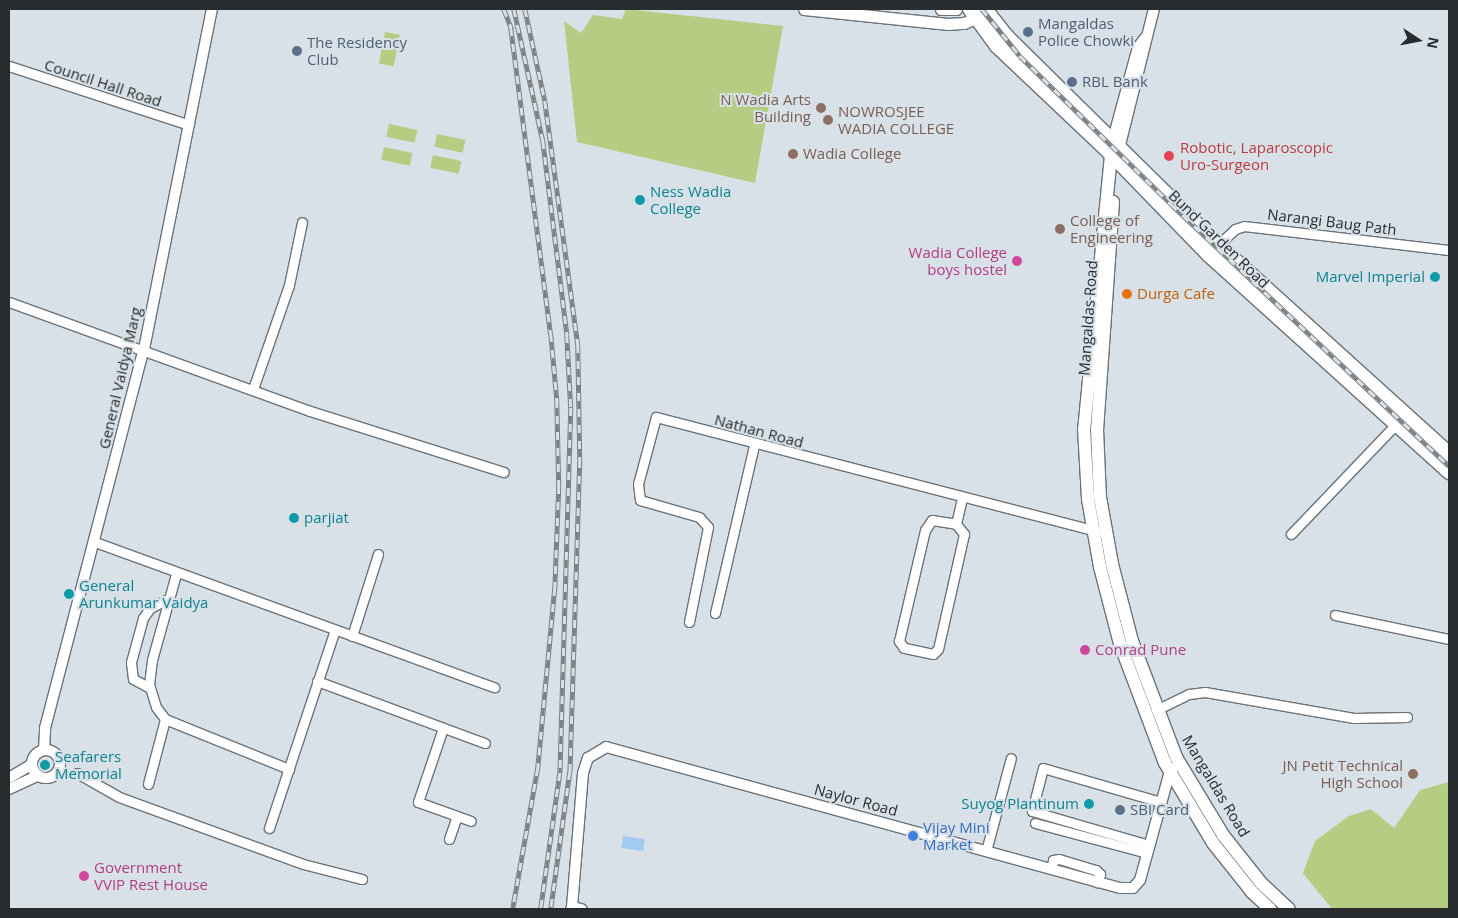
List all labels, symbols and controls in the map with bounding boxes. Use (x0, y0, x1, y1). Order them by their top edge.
place label: Mangaldas Police Chowki (1038, 14, 1134, 49)
north arrow (1393, 15, 1443, 65)
marker: Mangaldas Police Chowki (1022, 26, 1034, 38)
place label: The Residency Club (307, 33, 407, 68)
text: N (1423, 36, 1444, 50)
marker: The Residency Club (291, 45, 303, 57)
street label: Council Hall Road (42, 56, 164, 110)
place label: RBL Bank (1082, 73, 1148, 91)
marker: RBL Bank (1066, 76, 1078, 88)
place label: N Wadia Arts Building (720, 90, 811, 125)
marker: N Wadia Arts Building (815, 102, 827, 114)
place label: NOWROSJEE WADIA COLLEGE (838, 102, 954, 137)
marker: NOWROSJEE WADIA COLLEGE (822, 114, 834, 126)
place label: Robotic, Laparoscopic Uro-Surgeon (1180, 138, 1333, 173)
place label: Wadia College (803, 145, 901, 163)
marker: Wadia College (787, 148, 799, 160)
marker: Robotic, Laparoscopic Uro-Surgeon (1162, 149, 1176, 163)
place label: Ness Wadia College (650, 182, 731, 217)
street label: Bund Garden Road (1165, 186, 1273, 292)
marker: Ness Wadia College (634, 194, 646, 206)
street label: Narangi Baug Path (1266, 205, 1398, 239)
place label: College of Engineering (1070, 211, 1153, 246)
marker: College of Engineering (1054, 223, 1066, 235)
place label: Wadia College boys hostel (909, 243, 1007, 278)
marker: Wadia College boys hostel (1011, 255, 1023, 267)
street label: Mangaldas Road (1075, 260, 1101, 376)
place label: Marvel Imperial (1316, 268, 1425, 286)
marker: Marvel Imperial (1429, 271, 1441, 283)
place label: Durga Cafe (1137, 285, 1215, 303)
marker: Durga Cafe (1121, 288, 1133, 300)
street label: General Vaidya Marg (95, 305, 145, 451)
street label: Nathan Road (713, 410, 805, 452)
place label: parjiat (304, 509, 349, 527)
marker: parjiat (288, 512, 300, 524)
place label: General Arunkumar Vaidya (79, 576, 208, 611)
marker: General Arunkumar Vaidya (63, 588, 75, 600)
place label: Conrad Pune (1095, 641, 1186, 659)
marker: Conrad Pune (1079, 644, 1091, 656)
street label: Mangaldas Road (1179, 732, 1253, 840)
place label: Seafarers Memorial (55, 747, 122, 782)
place label: JN Petit Technical High School (1283, 756, 1403, 791)
marker: Seafarers Memorial (39, 759, 51, 771)
marker: JN Petit Technical High School (1407, 768, 1419, 780)
street label: Naylor Road (812, 780, 900, 820)
place label: Suyog Plantinum (961, 795, 1079, 813)
marker: Suyog Plantinum (1083, 798, 1095, 810)
place label: SBI Card (1130, 801, 1189, 819)
marker: SBI Card (1114, 804, 1126, 816)
place label: Vijay Mini Market (923, 818, 990, 853)
marker: Vijay Mini Market (907, 830, 919, 842)
place label: Government VVIP Rest House (94, 858, 208, 893)
marker: Government VVIP Rest House (78, 870, 90, 882)

